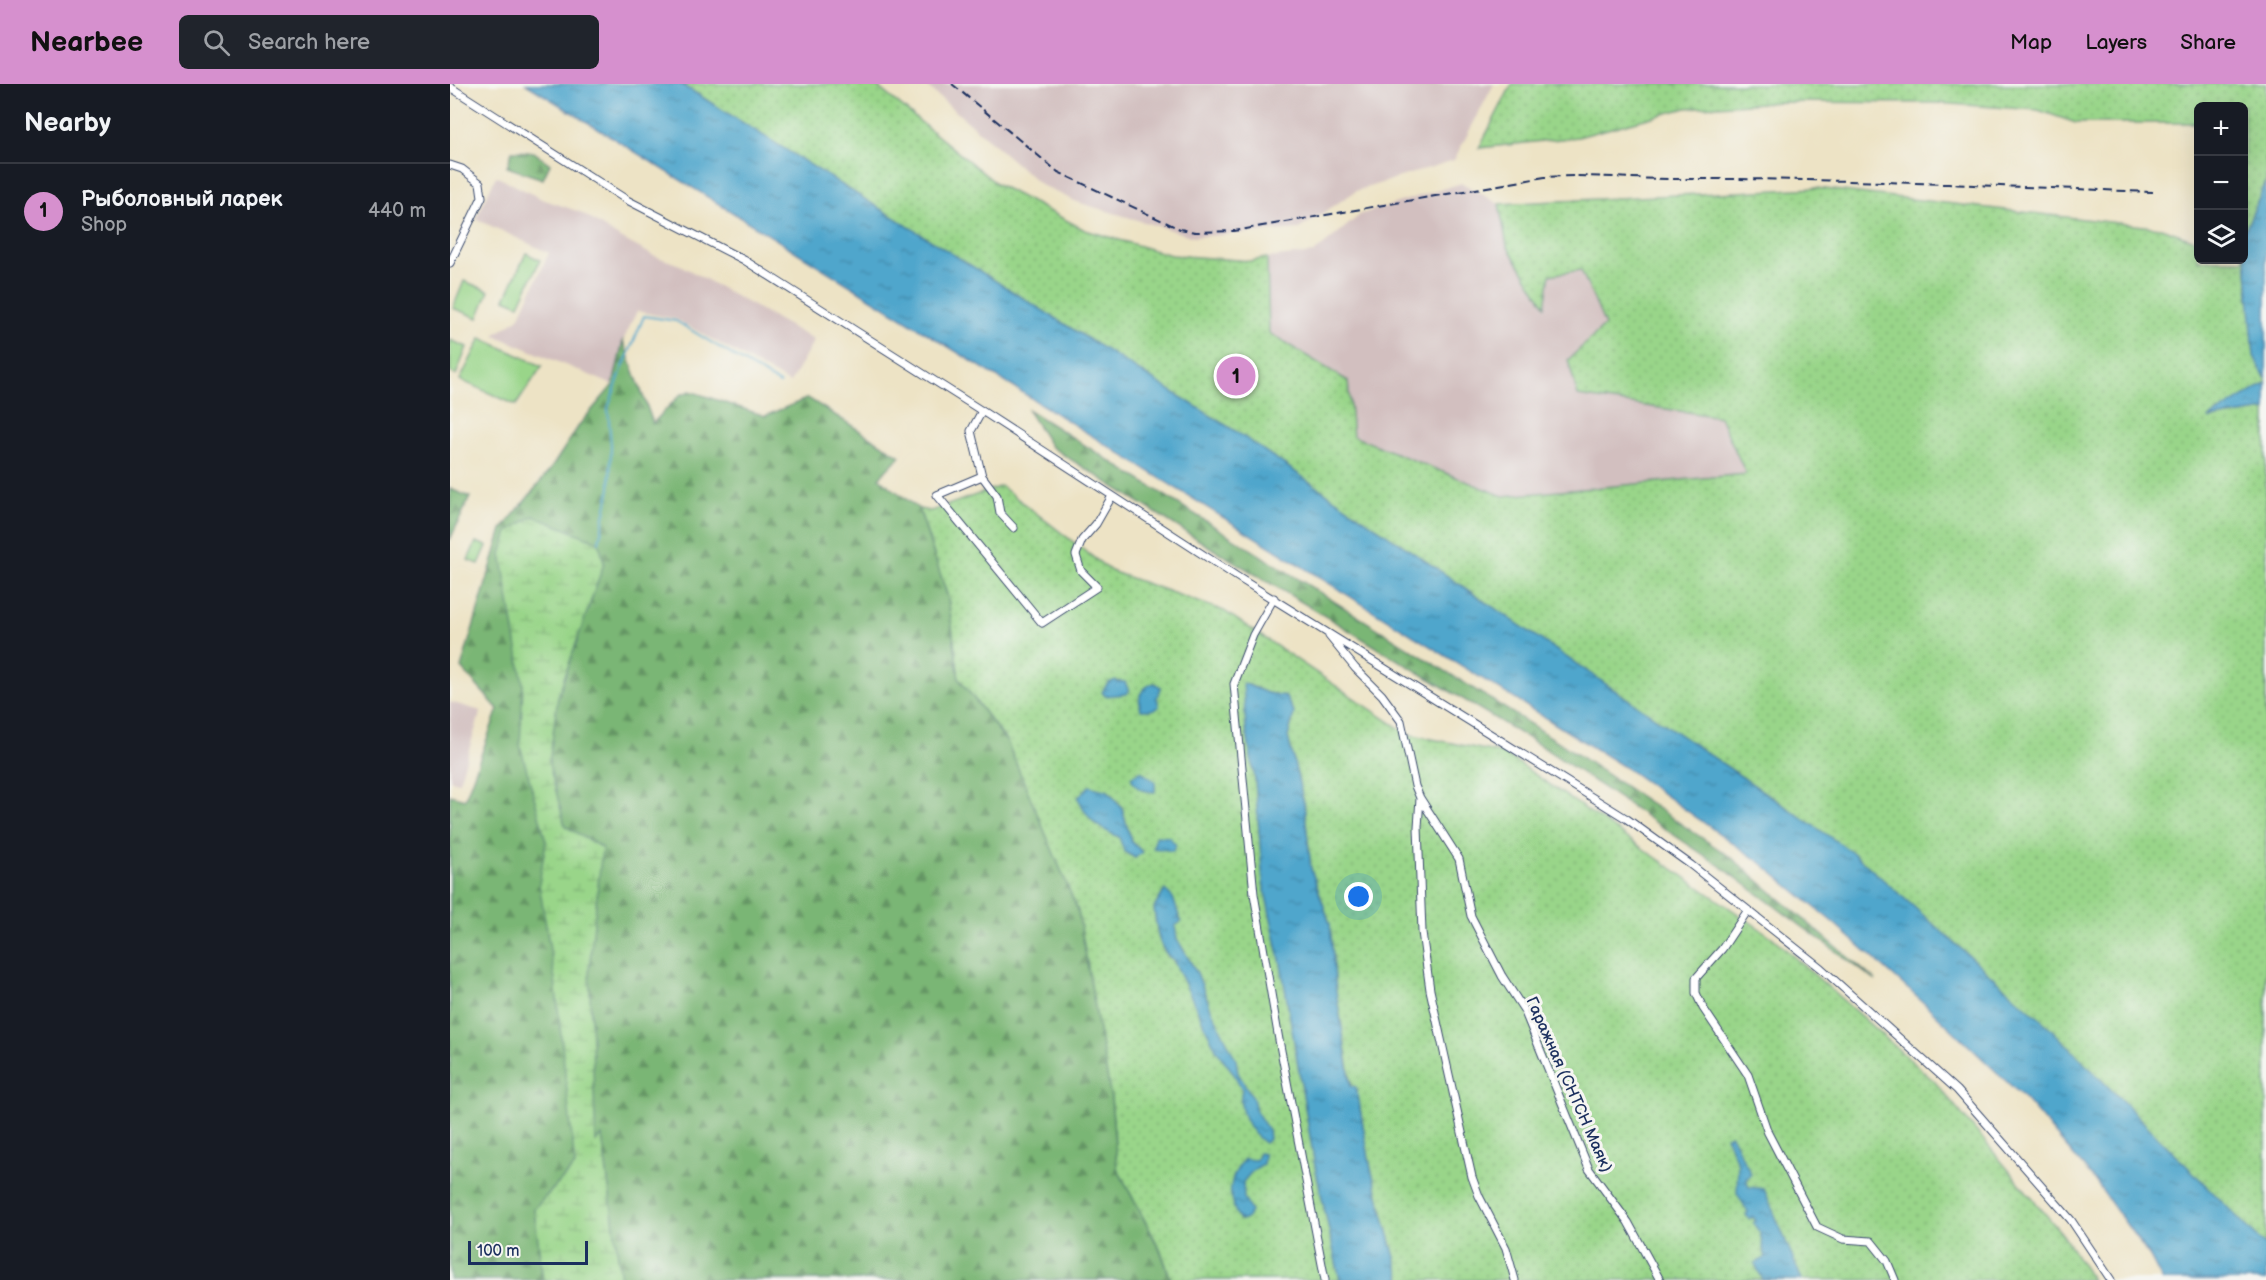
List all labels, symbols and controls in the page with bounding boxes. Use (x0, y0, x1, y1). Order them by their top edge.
search box (179, 15, 599, 69)
text: Nearbee (30, 26, 143, 59)
icon: search (200, 26, 233, 59)
text: Search here (248, 29, 370, 56)
text: Map (2010, 30, 2052, 55)
text: Layers (2085, 30, 2147, 55)
text: Share (2180, 30, 2236, 55)
map controls (2194, 102, 2248, 264)
button: + (2194, 102, 2248, 156)
text: Nearby (24, 108, 111, 139)
button: − (2194, 156, 2248, 210)
text: Рыболовный ларек (81, 186, 282, 213)
text: 1 (39, 199, 48, 223)
text: 440 m (368, 199, 426, 223)
button: layers (2194, 210, 2248, 264)
text: Shop (81, 213, 127, 237)
pin: 1 (1216, 354, 1256, 398)
your location (1344, 882, 1373, 911)
street label: Гаражная (СНТСН Маяк) (1521, 994, 1616, 1175)
scale bar (468, 1238, 588, 1266)
text: 100 m (477, 1242, 520, 1261)

